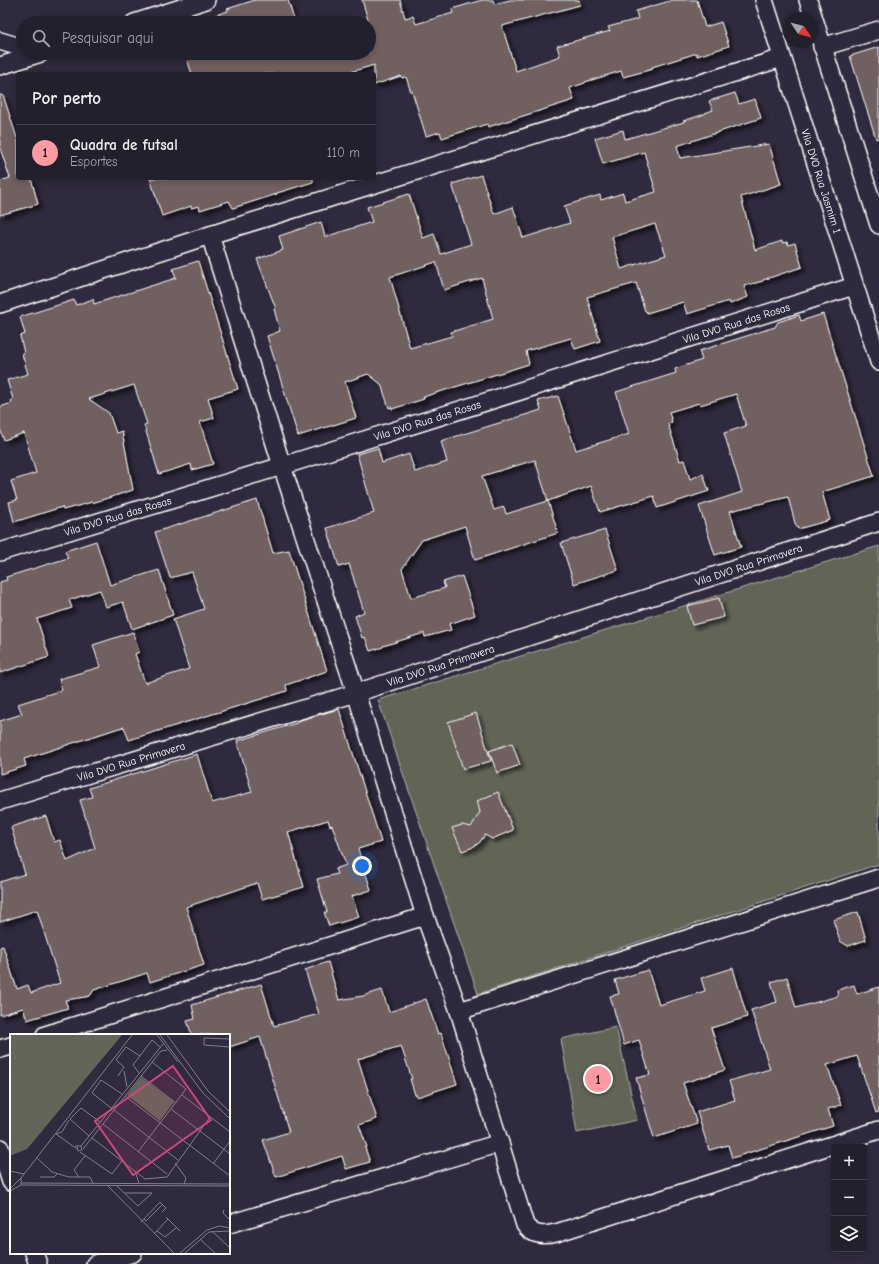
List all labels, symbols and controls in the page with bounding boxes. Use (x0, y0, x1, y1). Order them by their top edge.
north arrow (783, 12, 819, 48)
search box (16, 16, 376, 60)
icon: search (30, 27, 52, 49)
text: Pesquisar aqui (62, 29, 154, 47)
text: Por perto (32, 89, 101, 108)
street label: Vila DVO Rua Jasmim 1 (798, 127, 844, 235)
text: Quadra de futsal (70, 136, 178, 154)
text: 1 (42, 145, 48, 160)
text: 110 m (327, 145, 360, 160)
text: Esportes (70, 154, 117, 169)
street label: Vila DVO Rua das Rosas (681, 300, 792, 346)
street label: Vila DVO Rua das Rosas (372, 398, 483, 444)
street label: Vila DVO Rua das Rosas (63, 494, 173, 539)
street label: Vila DVO Rua Primavera (693, 542, 804, 589)
street label: Vila DVO Rua Primavera (385, 642, 496, 689)
street label: Vila DVO Rua Primavera (76, 739, 187, 784)
your location (352, 856, 372, 876)
inset map (10, 1034, 230, 1254)
pin: 1 (585, 1064, 611, 1094)
map controls (831, 1144, 867, 1252)
button: + (831, 1144, 867, 1180)
button: − (831, 1180, 867, 1216)
button: layers (831, 1216, 867, 1252)

